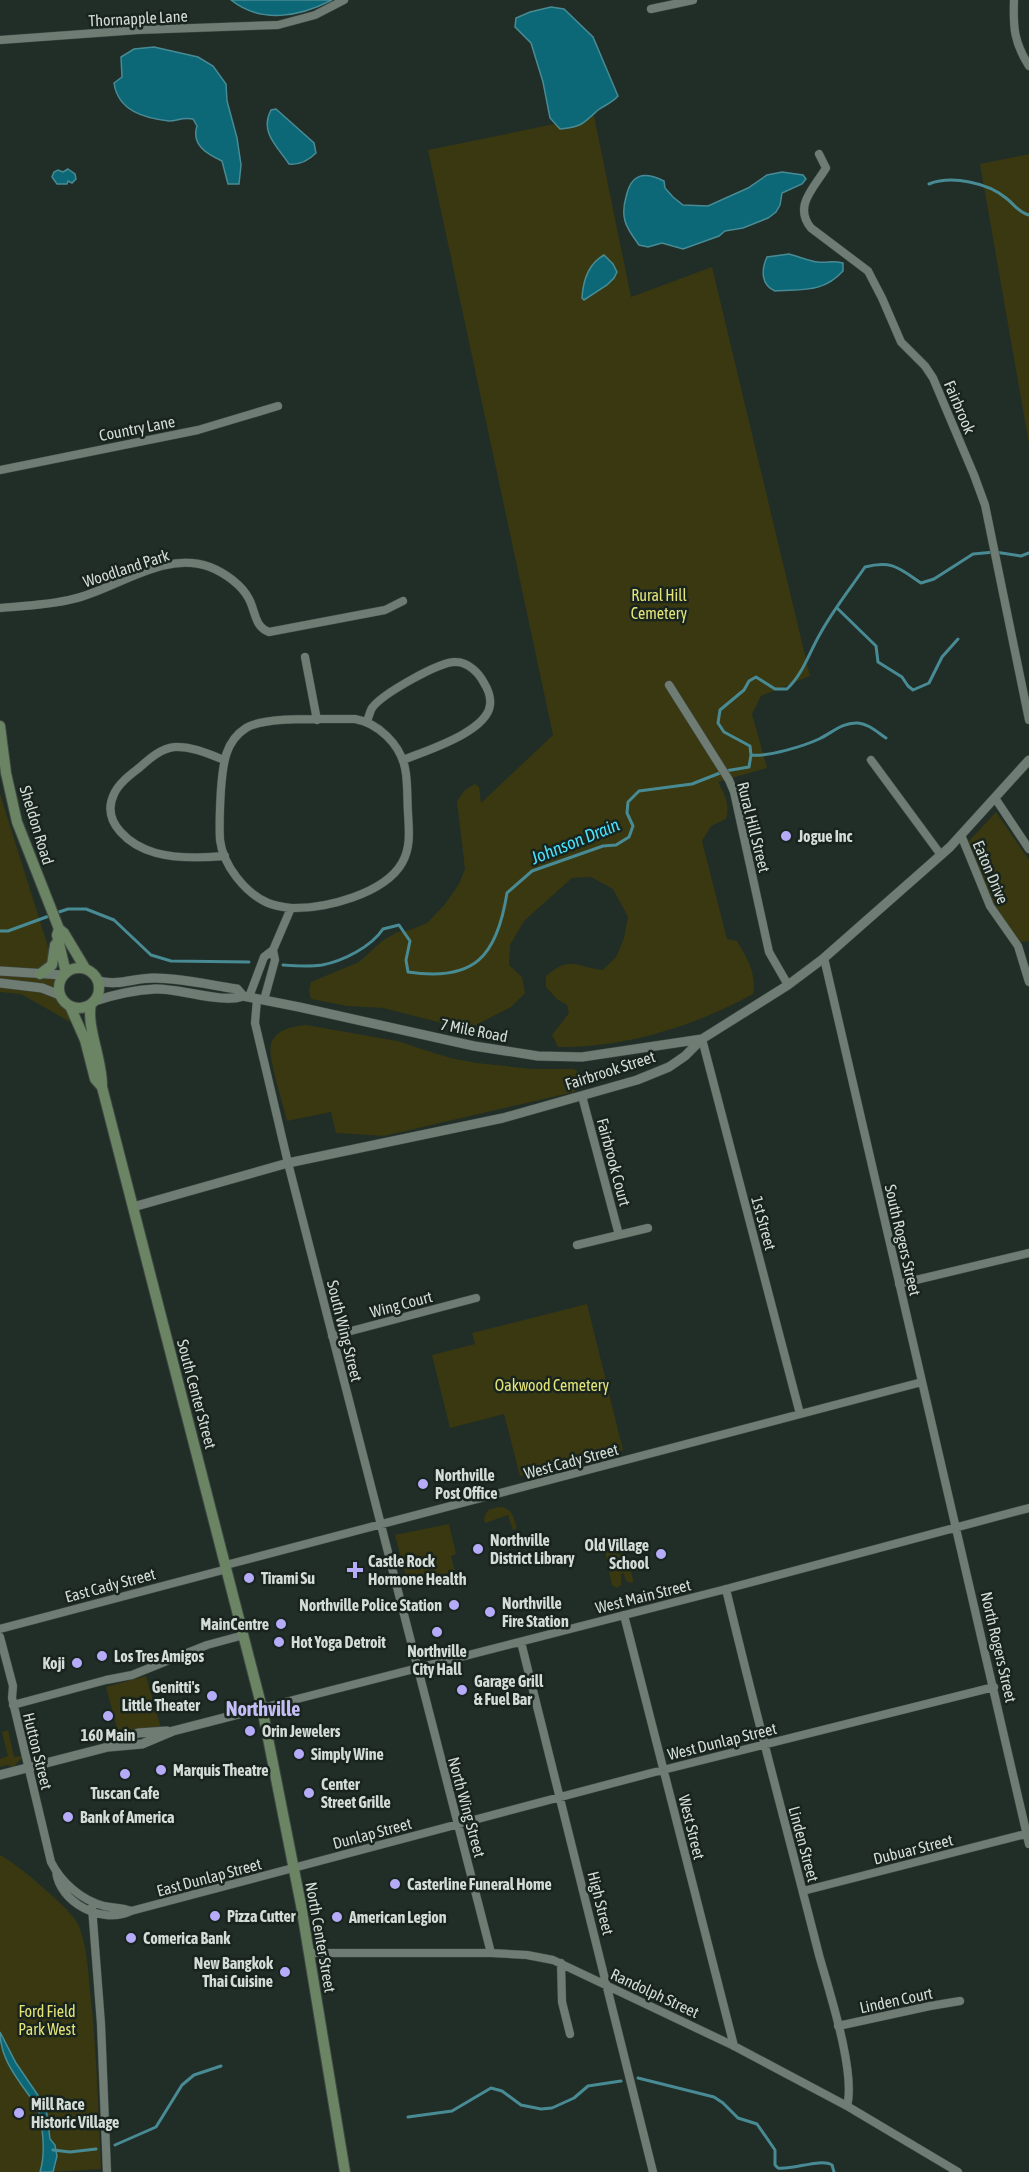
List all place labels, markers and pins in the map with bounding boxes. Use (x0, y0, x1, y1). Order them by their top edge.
place label: Jogue Inc (797, 827, 853, 845)
marker: Jogue Inc (779, 829, 793, 843)
place label: Northville Post Office (435, 1466, 498, 1502)
marker: Northville Post Office (416, 1477, 430, 1491)
place label: Northville District Library (490, 1531, 575, 1567)
place label: Old Village School (585, 1536, 650, 1572)
marker: Northville District Library (471, 1542, 485, 1556)
marker: Old Village School (654, 1547, 668, 1561)
place label: Castle Rock Hormone Health (368, 1552, 467, 1588)
marker: Castle Rock Hormone Health (346, 1561, 364, 1579)
place label: Tirami Su (261, 1569, 315, 1587)
marker: Tirami Su (242, 1571, 256, 1585)
place label: Northville Fire Station (502, 1594, 569, 1630)
place label: Northville Police Station (299, 1596, 442, 1614)
marker: Northville Police Station (447, 1598, 461, 1612)
marker: Northville Fire Station (483, 1605, 497, 1619)
place label: MainCentre (201, 1615, 269, 1633)
marker: MainCentre (274, 1617, 288, 1631)
marker: Northville City Hall (430, 1625, 444, 1639)
place label: Hot Yoga Detroit (291, 1633, 386, 1651)
marker: Hot Yoga Detroit (272, 1635, 286, 1649)
place label: Northville City Hall (407, 1642, 467, 1678)
place label: Los Tres Amigos (114, 1647, 205, 1665)
marker: Los Tres Amigos (95, 1649, 109, 1663)
place label: Koji (43, 1654, 65, 1672)
marker: Koji (70, 1656, 84, 1670)
place label: Garage Grill & Fuel Bar (474, 1672, 544, 1708)
place label: Genitti's Little Theater (122, 1678, 200, 1714)
marker: Garage Grill & Fuel Bar (455, 1683, 469, 1697)
marker: Genitti's Little Theater (205, 1689, 219, 1703)
marker: 160 Main (101, 1709, 115, 1723)
place label: Orin Jewelers (262, 1722, 341, 1740)
marker: Orin Jewelers (243, 1724, 257, 1738)
place label: 160 Main (81, 1726, 135, 1744)
place label: Simply Wine (311, 1745, 384, 1763)
marker: Simply Wine (292, 1747, 306, 1761)
place label: Marquis Theatre (173, 1761, 268, 1779)
marker: Marquis Theatre (154, 1763, 168, 1777)
marker: Tuscan Cafe (118, 1767, 132, 1781)
place label: Center Street Grille (321, 1775, 391, 1811)
place label: Tuscan Cafe (90, 1784, 160, 1802)
marker: Center Street Grille (302, 1786, 316, 1800)
place label: Bank of America (80, 1808, 175, 1826)
marker: Bank of America (61, 1810, 75, 1824)
place label: Casterline Funeral Home (407, 1875, 552, 1893)
marker: Casterline Funeral Home (388, 1877, 402, 1891)
place label: Pizza Cutter (227, 1907, 296, 1925)
place label: American Legion (348, 1908, 447, 1926)
marker: Pizza Cutter (208, 1909, 222, 1923)
marker: American Legion (330, 1910, 344, 1924)
place label: Comerica Bank (143, 1929, 231, 1947)
marker: Comerica Bank (124, 1931, 138, 1945)
place label: New Bangkok Thai Cuisine (194, 1954, 274, 1990)
marker: New Bangkok Thai Cuisine (278, 1965, 292, 1979)
place label: Mill Race Historic Village (31, 2095, 119, 2131)
marker: Mill Race Historic Village (12, 2106, 26, 2120)

